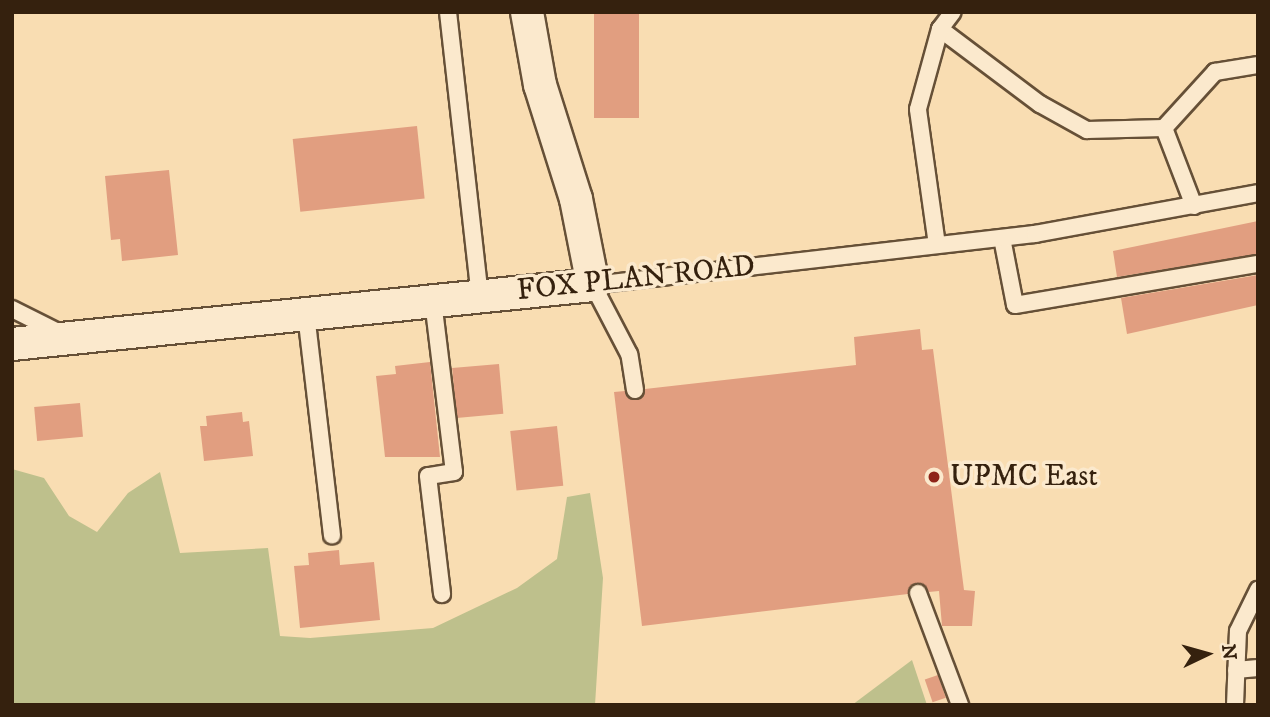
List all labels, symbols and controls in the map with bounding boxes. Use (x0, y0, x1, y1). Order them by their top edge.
street label: FOX PLAN ROAD (515, 249, 757, 309)
place label: UPMC East (950, 459, 1098, 495)
marker: UPMC East (924, 467, 944, 487)
north arrow (1172, 619, 1242, 689)
text: N (1216, 643, 1241, 661)

